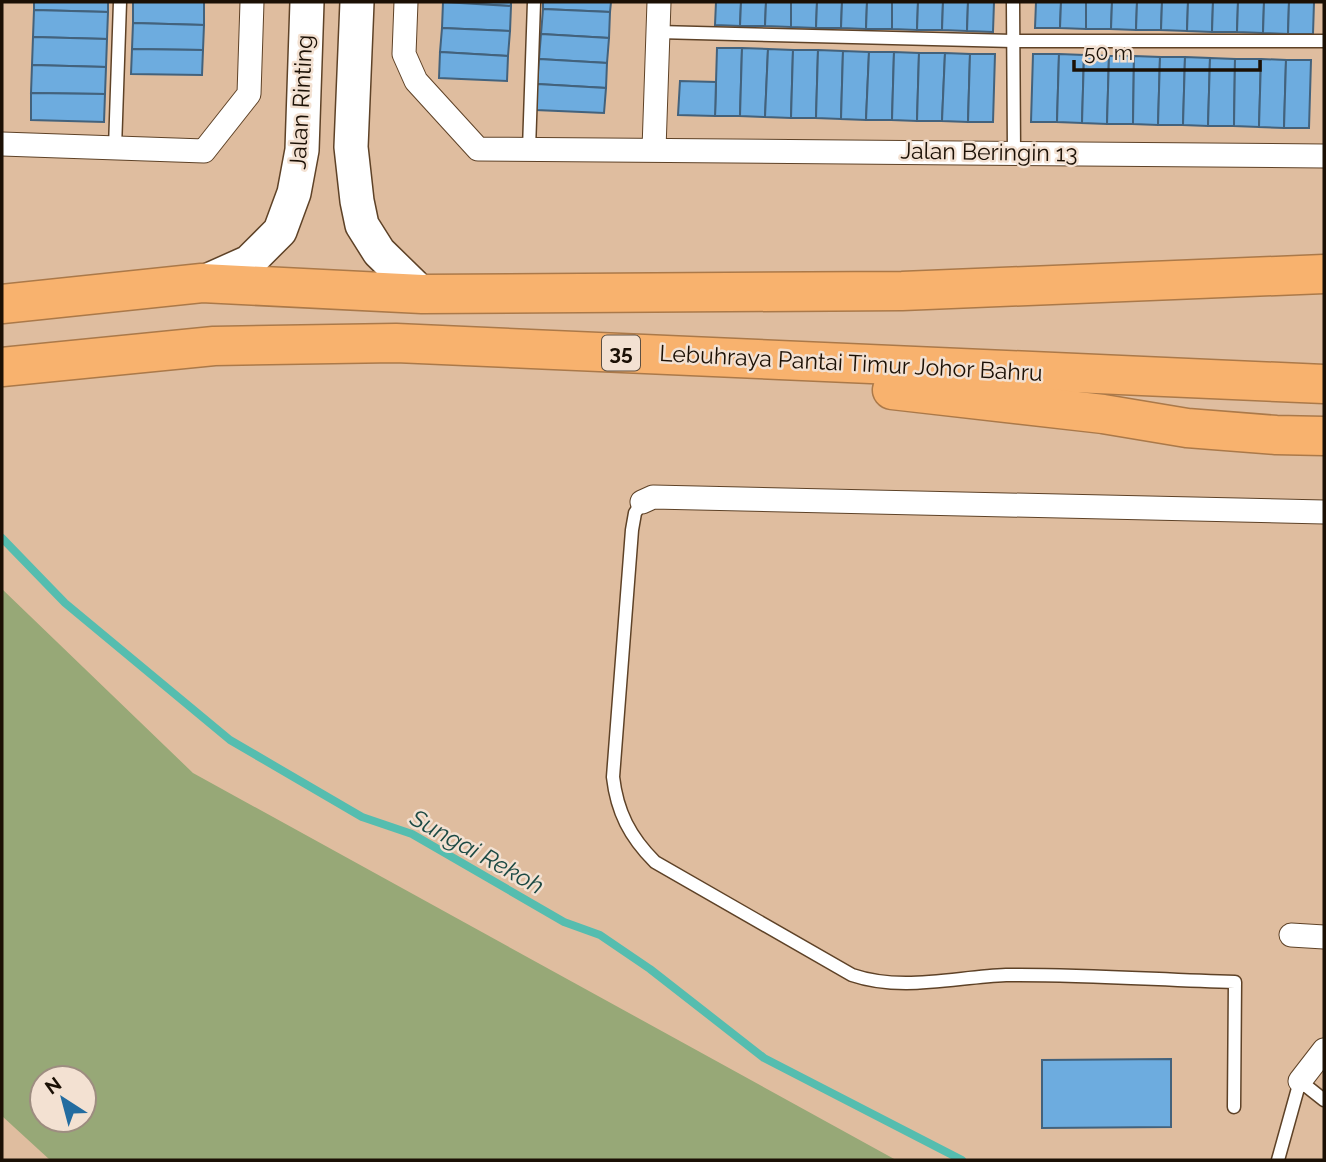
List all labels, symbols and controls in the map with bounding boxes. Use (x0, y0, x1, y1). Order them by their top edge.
scale bar (1074, 28, 1260, 72)
street label: Jalan Rinting (283, 34, 318, 170)
text: 50 m (1084, 40, 1133, 65)
street label: Jalan Beringin 13 (900, 136, 1078, 167)
road number: 35 (602, 336, 640, 370)
street label: Lebuhraya Pantai Timur Johor Bahru (659, 339, 1043, 386)
water label: Sungai Rekoh (405, 802, 549, 900)
north arrow (28, 1064, 98, 1134)
text: N (41, 1072, 65, 1098)

